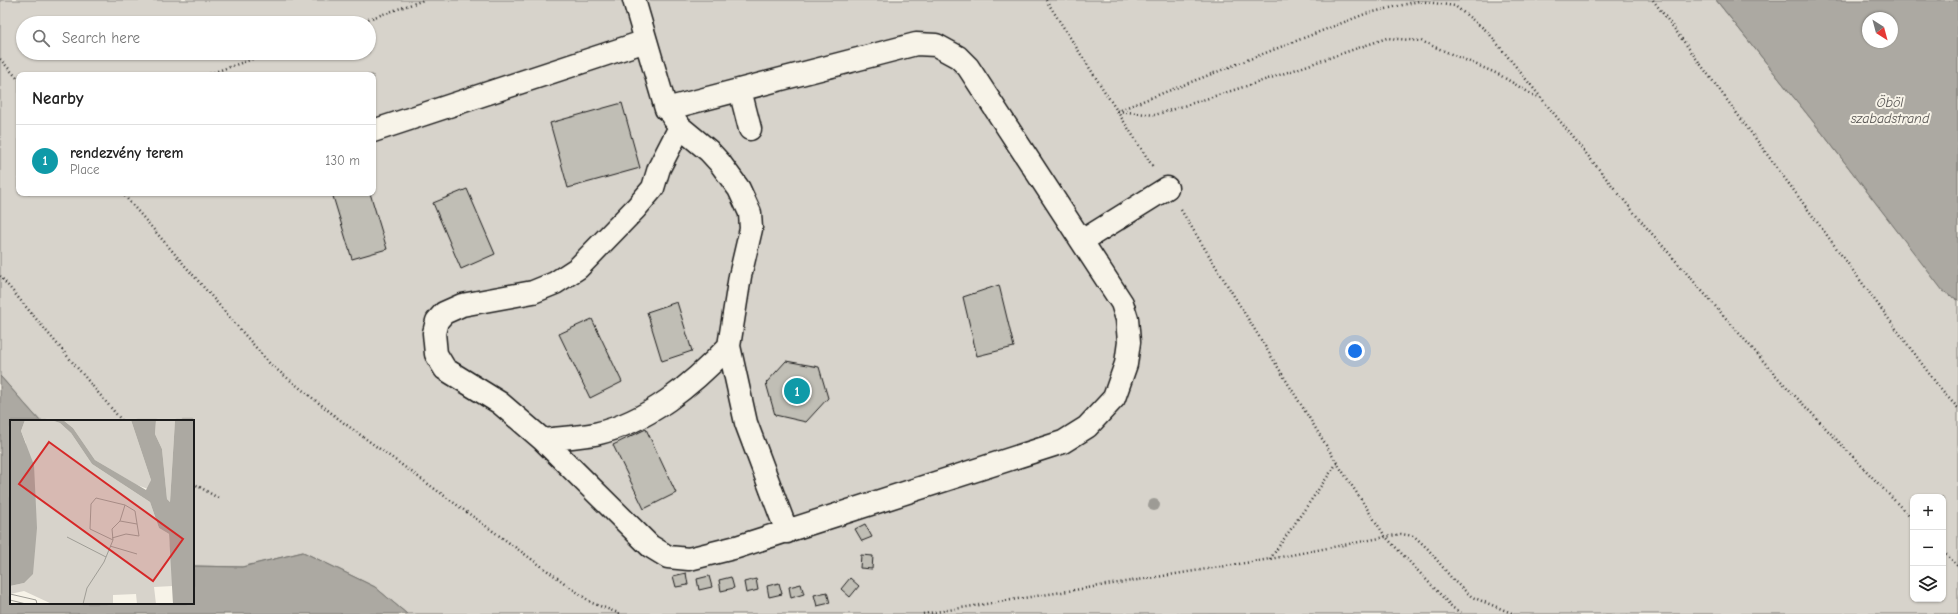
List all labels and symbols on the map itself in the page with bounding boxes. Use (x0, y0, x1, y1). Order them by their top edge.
north arrow (1862, 12, 1898, 48)
water label: Öböl szabadstrand (1850, 94, 1930, 127)
your location (1345, 341, 1365, 361)
pin: 1 (784, 376, 810, 406)
inset map (10, 420, 194, 604)

